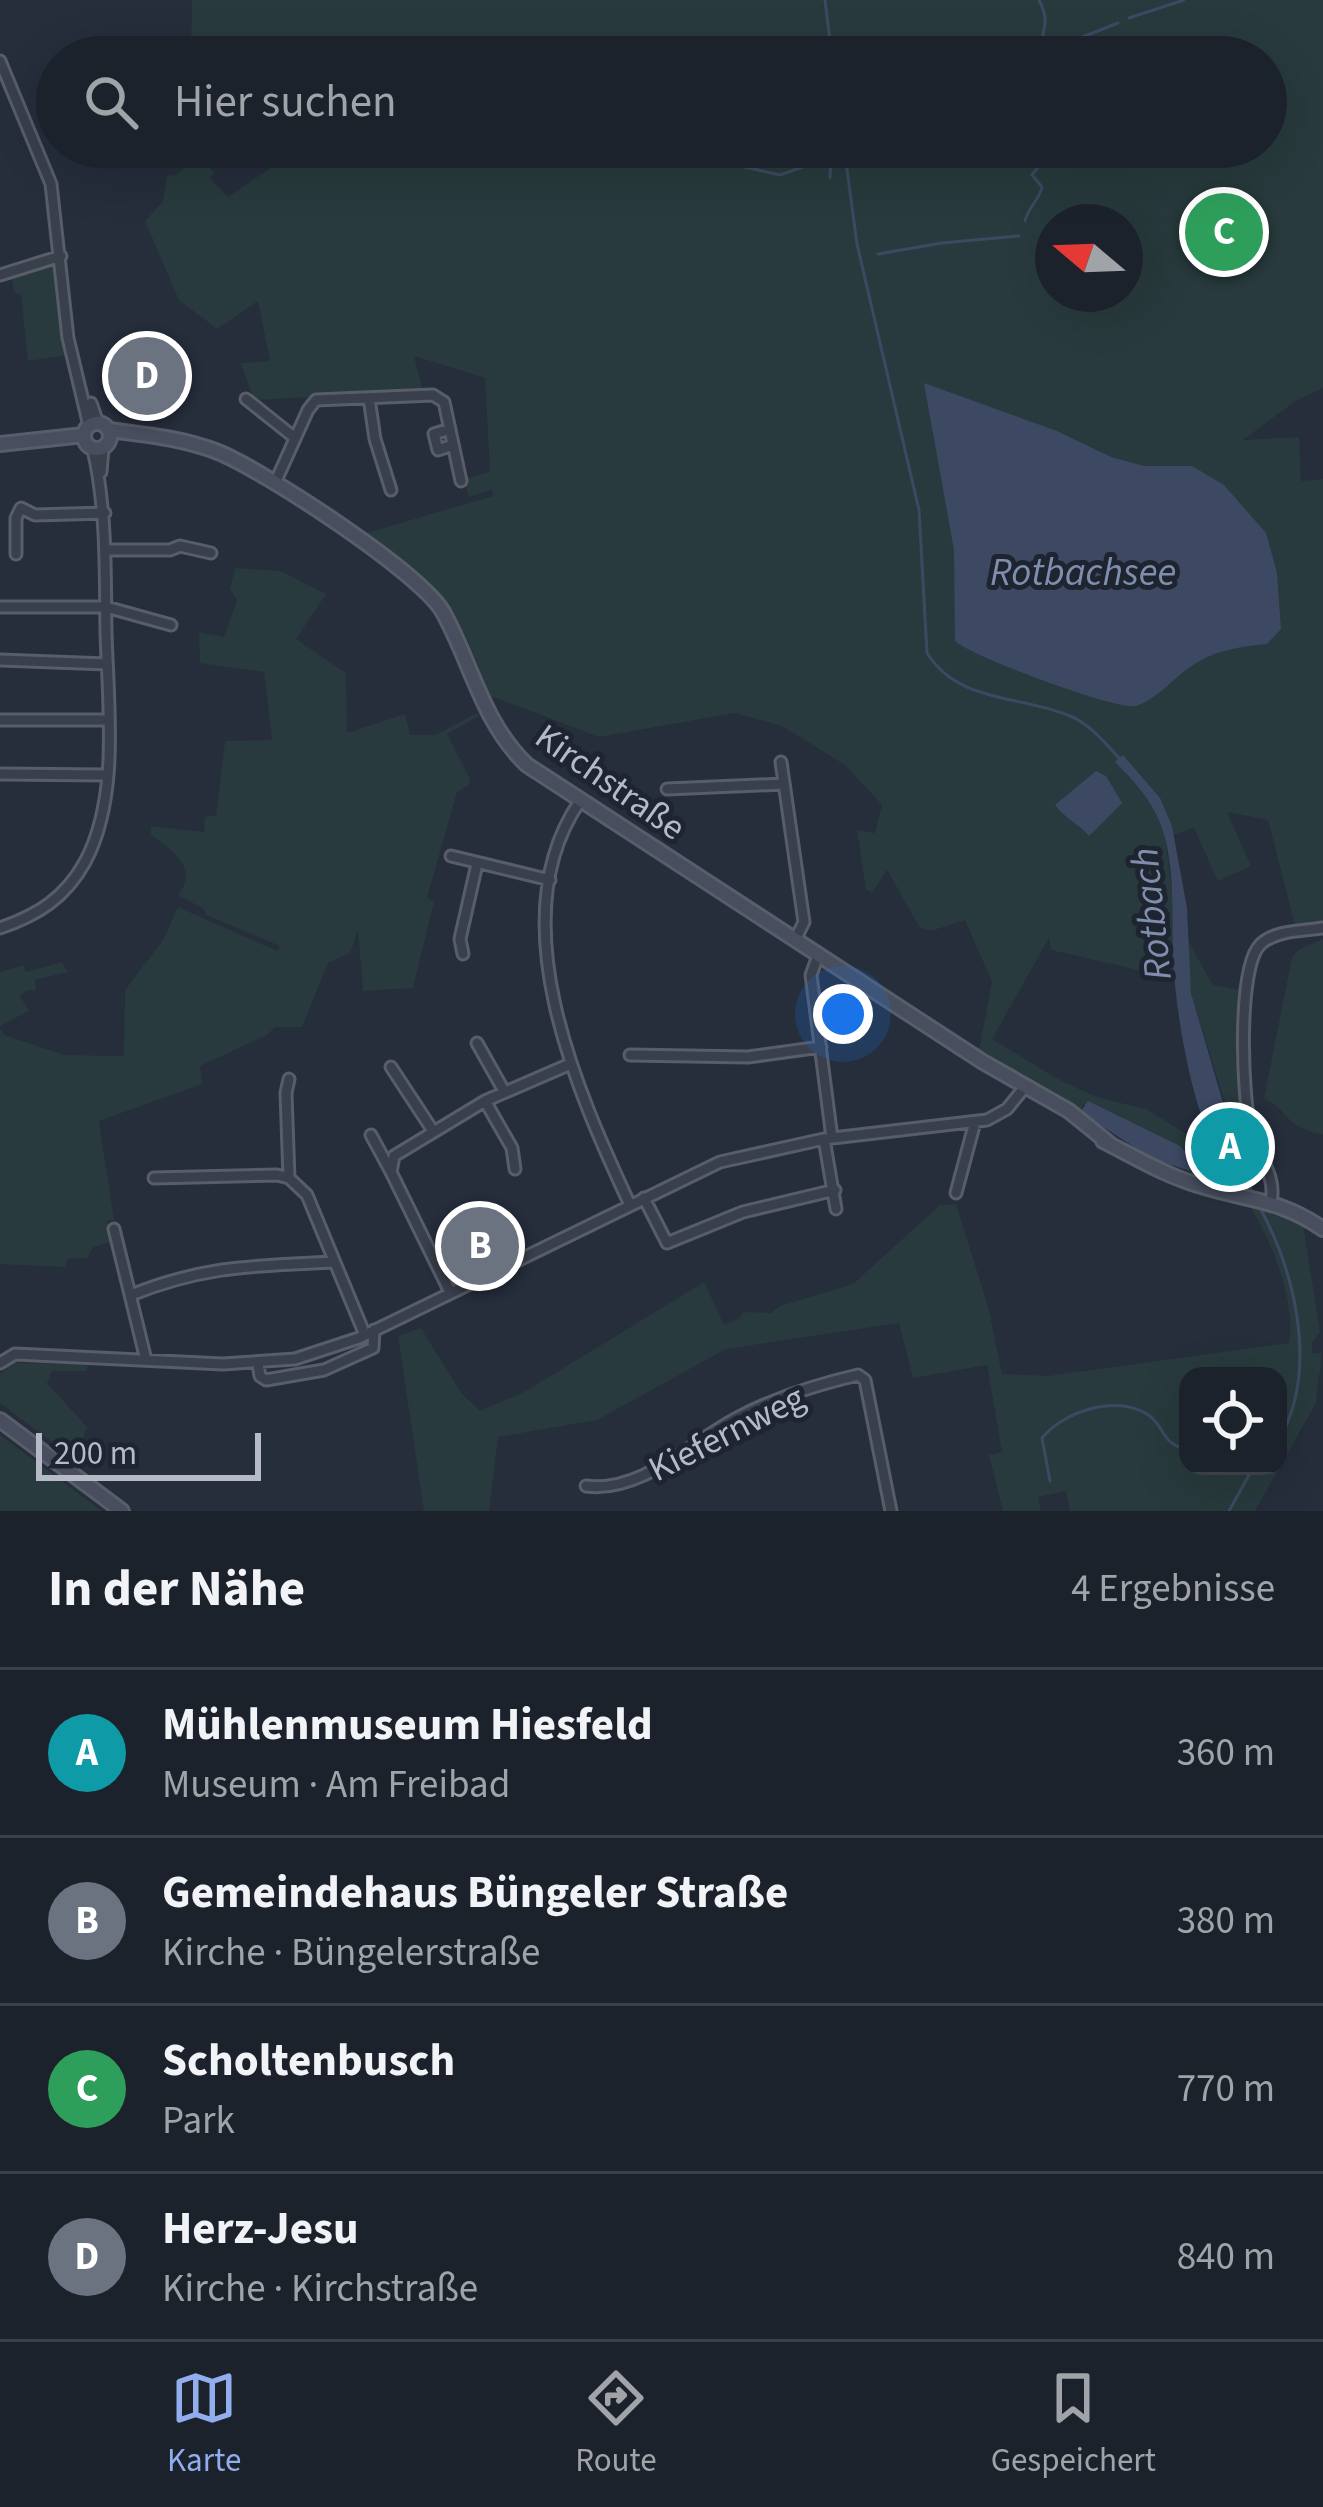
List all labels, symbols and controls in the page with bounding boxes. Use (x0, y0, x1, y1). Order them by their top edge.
search box (36, 36, 1287, 168)
icon: search (78, 69, 144, 135)
text: Hier suchen (174, 70, 397, 134)
pin: C (1185, 187, 1263, 277)
north arrow (1035, 204, 1143, 312)
pin: D (108, 331, 186, 421)
water label: Rotbachsee (990, 545, 1176, 601)
street label: Kirchstraße (525, 712, 696, 853)
water label: Rotbach (1117, 845, 1187, 983)
your location (813, 984, 873, 1044)
pin: A (1191, 1102, 1269, 1192)
pin: B (441, 1201, 519, 1291)
map controls (1179, 1367, 1287, 1475)
button: locate (1179, 1367, 1287, 1475)
street label: Kiefernweg (640, 1372, 814, 1494)
scale bar (36, 1427, 261, 1480)
text: 200 m (54, 1430, 137, 1477)
text: In der Nähe (48, 1553, 305, 1625)
text: 4 Ergebnisse (1071, 1561, 1275, 1617)
text: Mühlenmuseum Hiesfeld (162, 1693, 653, 1757)
text: A (76, 1725, 98, 1781)
text: 360 m (1177, 1725, 1275, 1781)
text: Museum · Am Freibad (162, 1757, 510, 1813)
text: Gemeindehaus Büngeler Straße (162, 1861, 788, 1925)
text: B (75, 1893, 99, 1949)
text: 380 m (1177, 1893, 1275, 1949)
text: Kirche · Büngelerstraße (162, 1925, 540, 1981)
text: Scholtenbusch (162, 2029, 455, 2093)
text: C (76, 2061, 98, 2117)
text: 770 m (1177, 2061, 1275, 2117)
text: Park (162, 2093, 235, 2149)
text: Herz-Jesu (162, 2197, 358, 2261)
text: D (75, 2229, 99, 2285)
text: 840 m (1177, 2229, 1275, 2285)
text: Kirche · Kirchstraße (162, 2261, 478, 2317)
tab: Karte (167, 2365, 241, 2484)
tab: Route (575, 2365, 657, 2484)
tab: Gespeichert (991, 2365, 1156, 2484)

